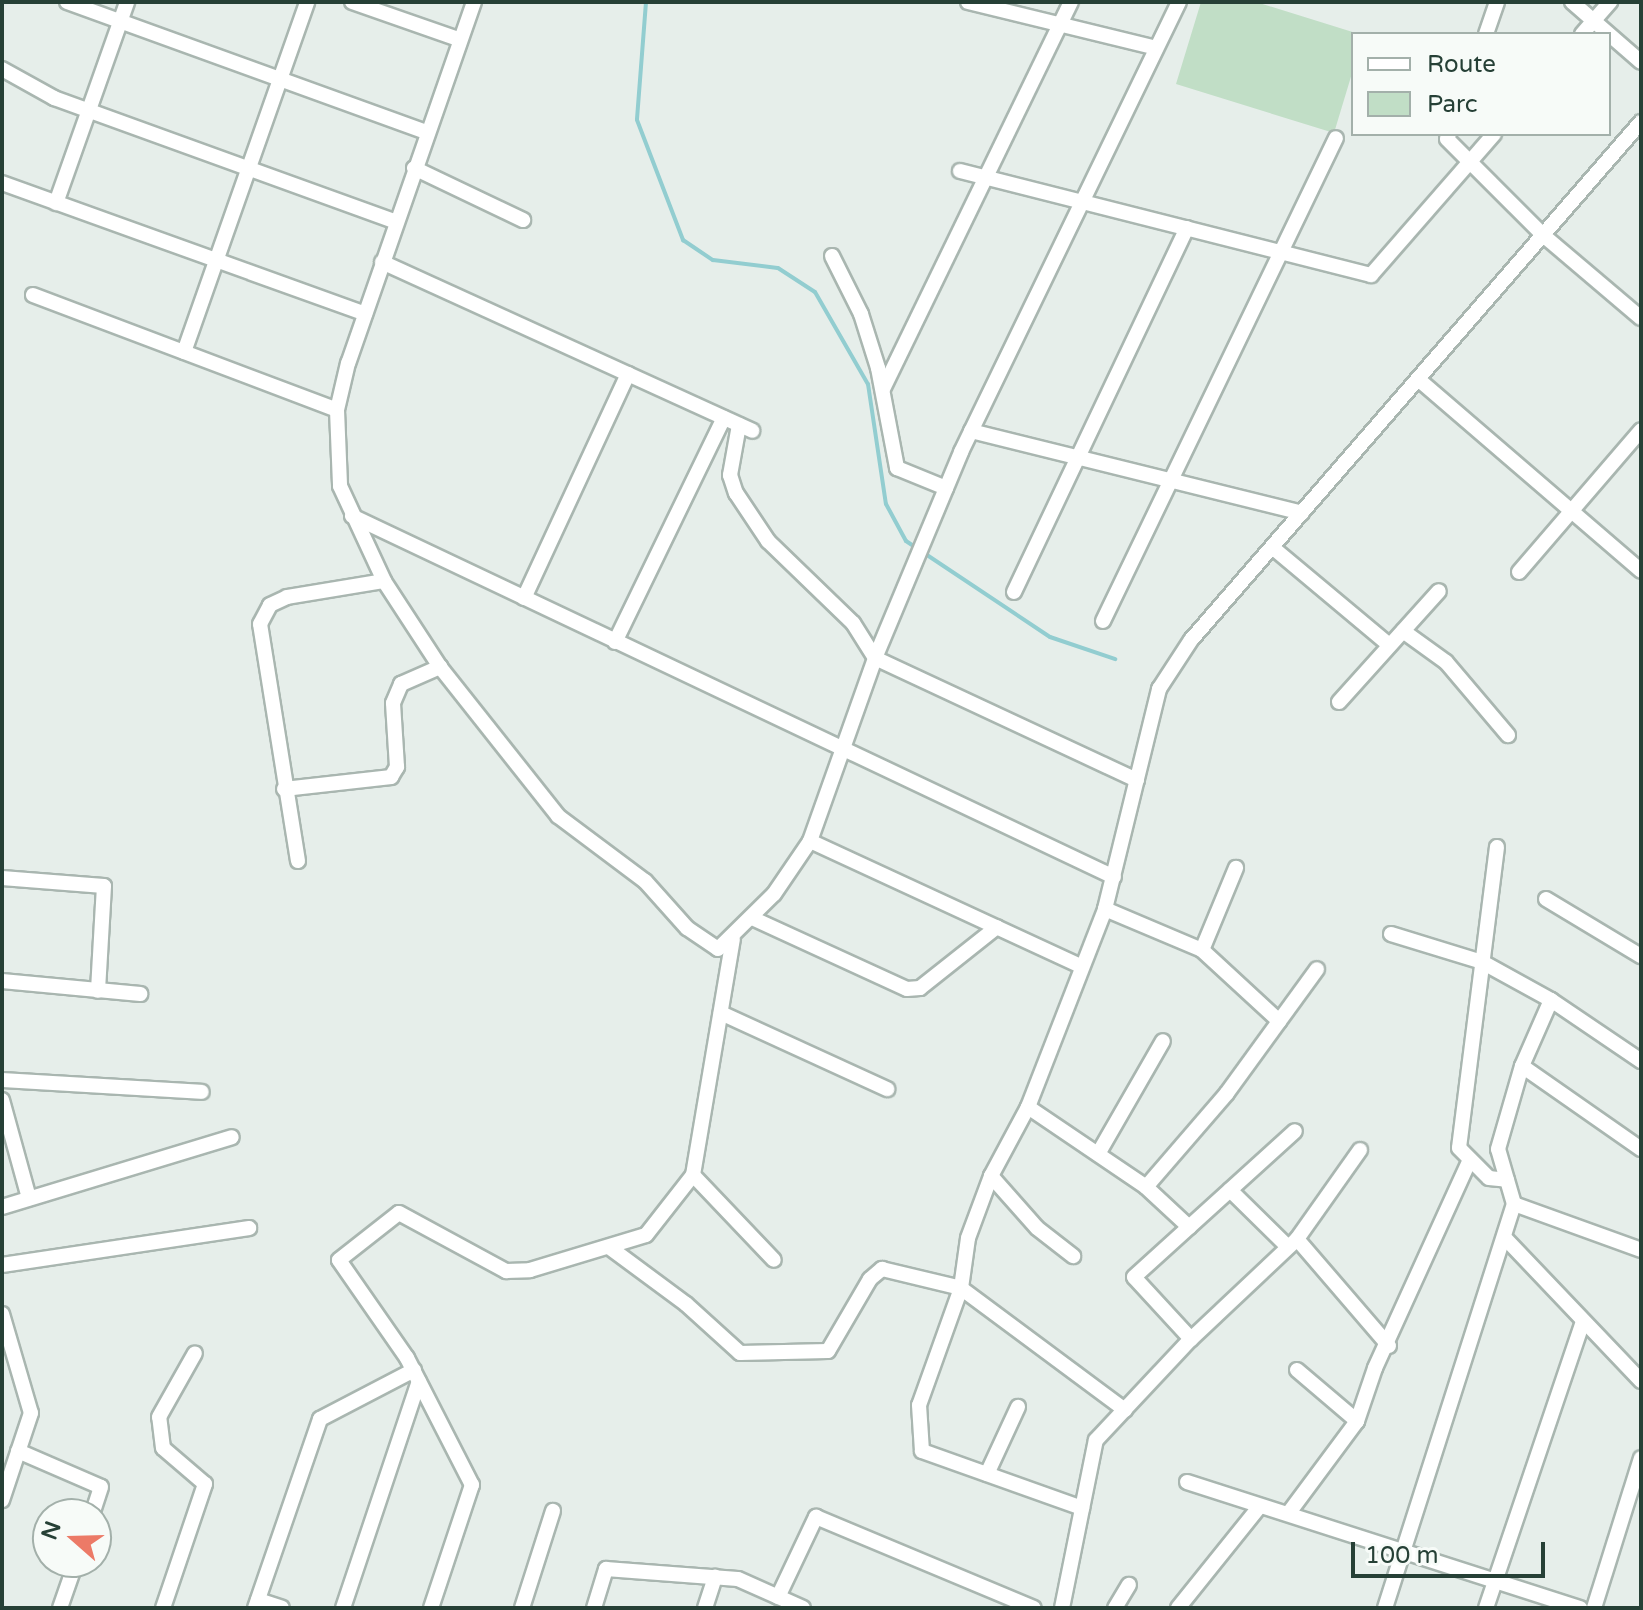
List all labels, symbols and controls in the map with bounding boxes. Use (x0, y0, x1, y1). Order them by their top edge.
legend (1351, 32, 1611, 136)
text: Route (1427, 50, 1496, 79)
text: Parc (1427, 90, 1478, 119)
north arrow (32, 1498, 112, 1578)
text: N (36, 1518, 67, 1543)
scale bar (1355, 1526, 1549, 1576)
text: 100 m (1365, 1541, 1439, 1570)

